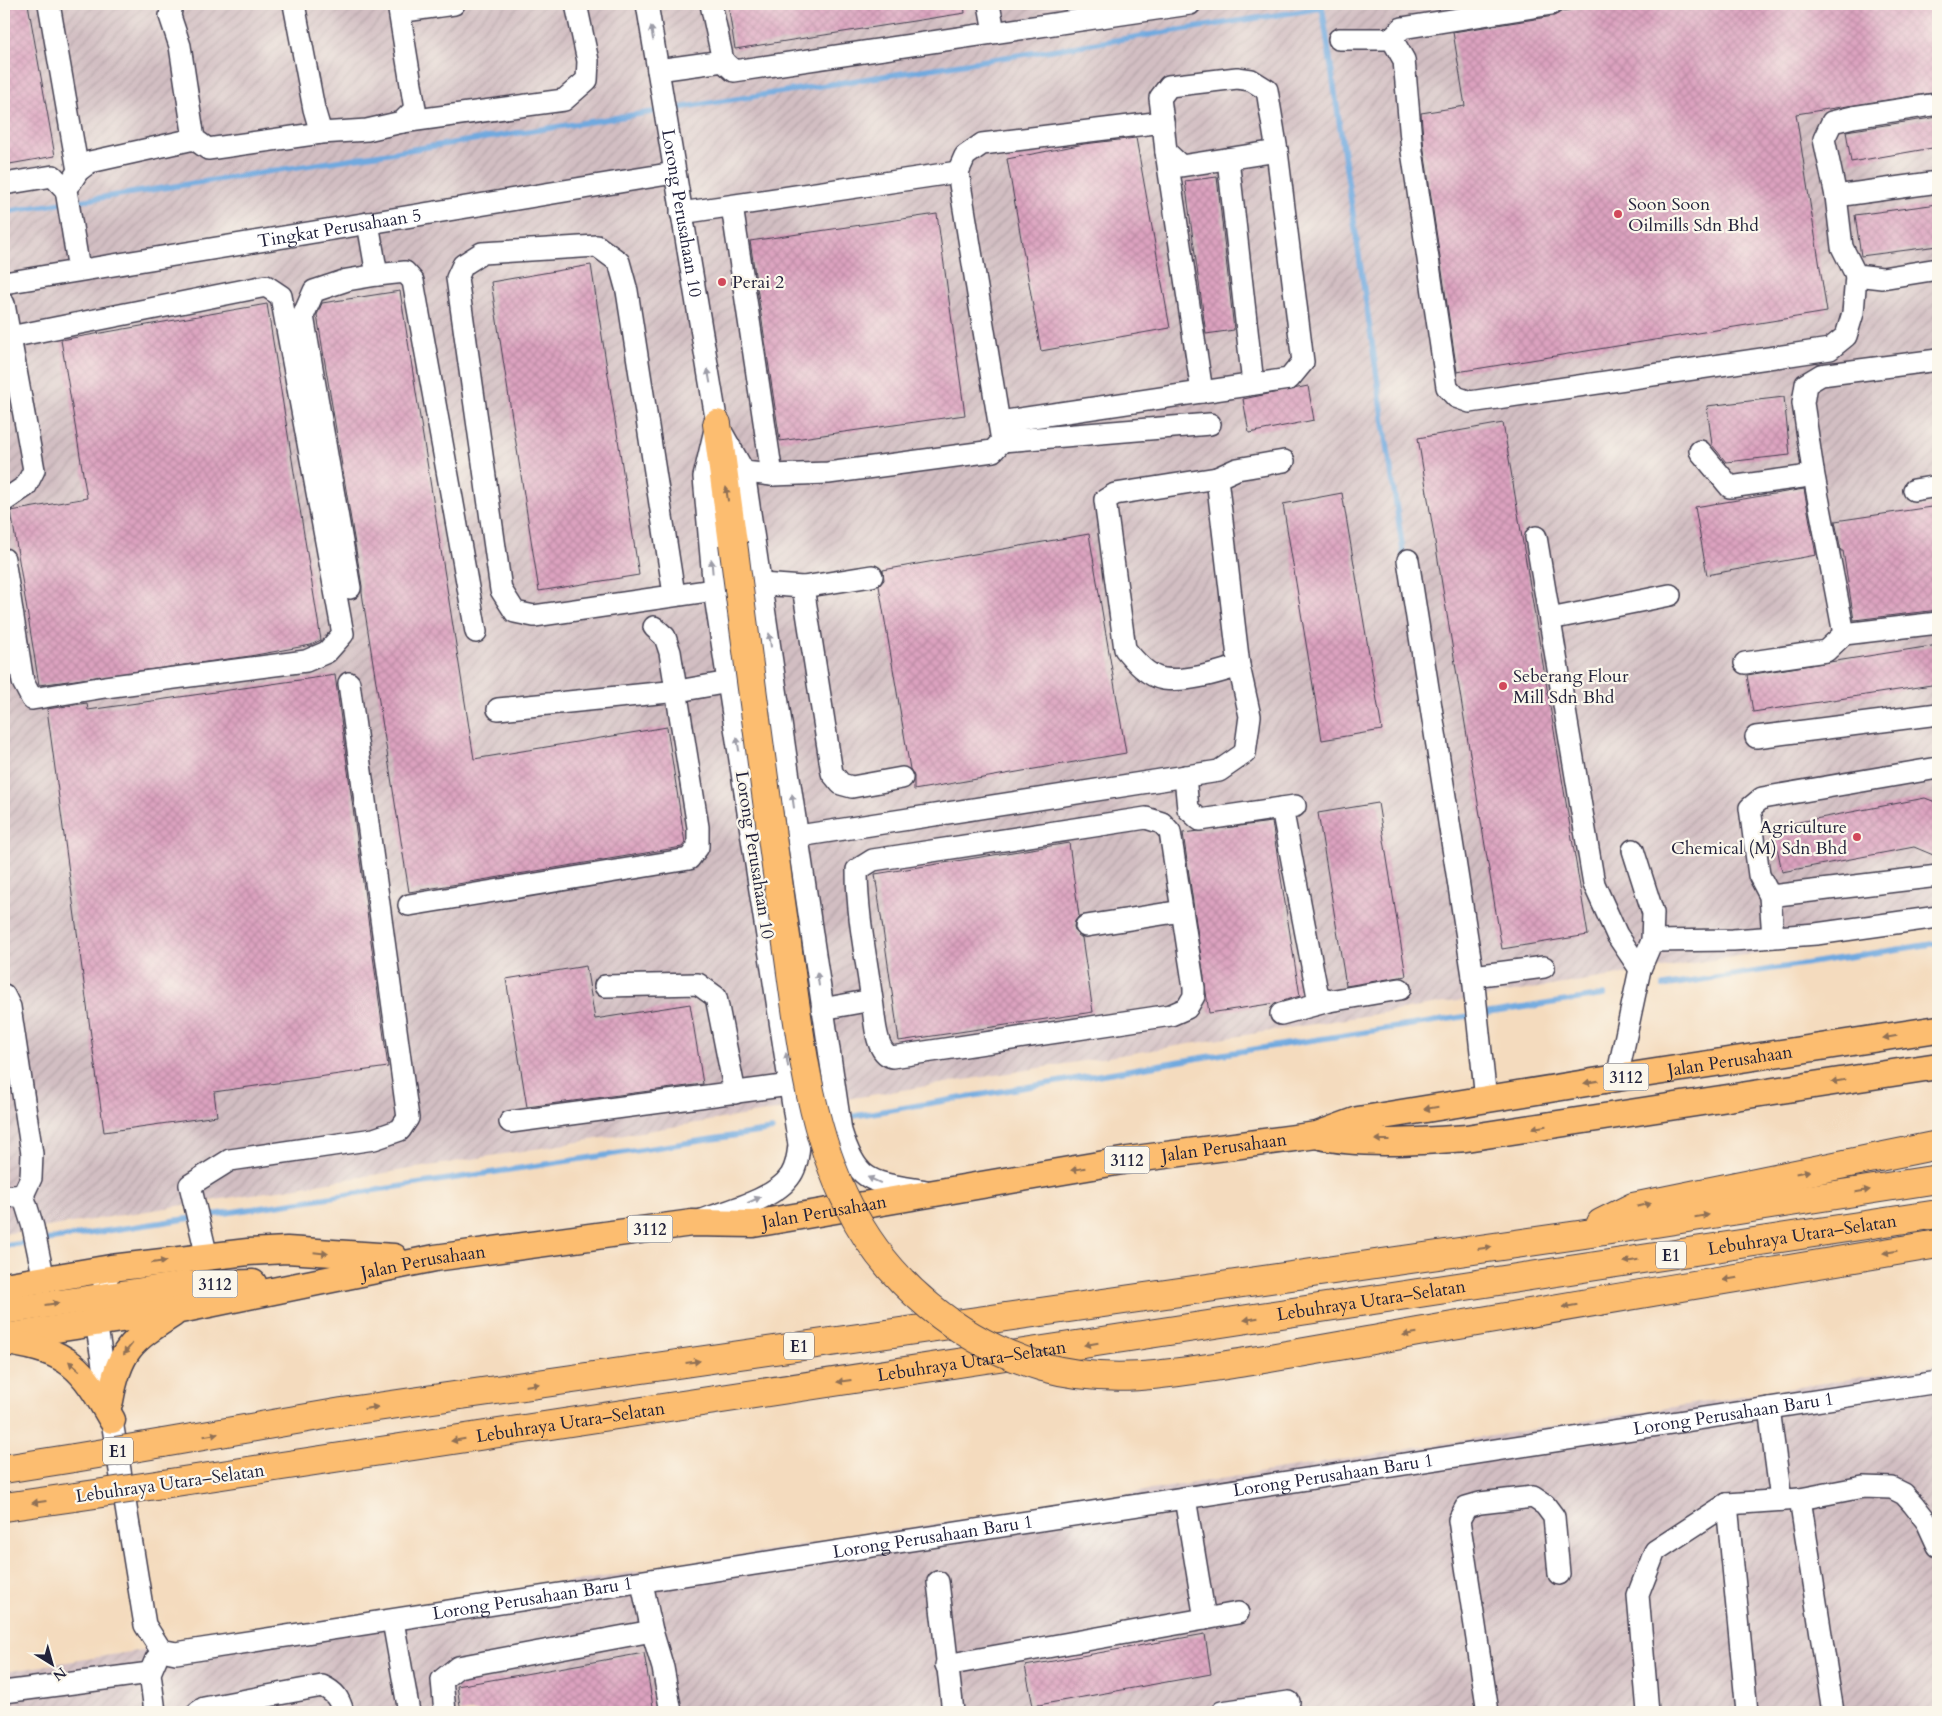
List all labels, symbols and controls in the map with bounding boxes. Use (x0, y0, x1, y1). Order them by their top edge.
one-way arrow (647, 25, 655, 41)
street label: Lorong Perusahaan 10 (655, 127, 708, 299)
place label: Soon Soon Oilmills Sdn Bhd (1628, 192, 1759, 238)
street label: Tingkat Perusahaan 5 (256, 203, 423, 254)
marker: Soon Soon Oilmills Sdn Bhd (1612, 208, 1624, 220)
place label: Perai 2 (732, 270, 784, 295)
marker: Perai 2 (716, 276, 728, 288)
one-way arrow (704, 367, 712, 383)
one-way arrow (722, 486, 730, 502)
one-way arrow (708, 558, 716, 574)
one-way arrow (765, 632, 773, 648)
place label: Seberang Flour Mill Sdn Bhd (1513, 664, 1629, 710)
marker: Seberang Flour Mill Sdn Bhd (1497, 680, 1509, 692)
one-way arrow (734, 736, 742, 752)
street label: Lorong Perusahaan 10 (729, 769, 780, 941)
one-way arrow (789, 793, 797, 809)
place label: Agriculture Chemical (M) Sdn Bhd (1671, 815, 1847, 861)
marker: Agriculture Chemical (M) Sdn Bhd (1851, 831, 1863, 843)
one-way arrow (814, 971, 822, 987)
one-way arrow (1882, 1033, 1898, 1041)
street label: Jalan Perusahaan (1663, 1039, 1795, 1084)
one-way arrow (782, 1052, 790, 1068)
road number: 3112 (1604, 1064, 1648, 1090)
one-way arrow (1830, 1078, 1846, 1086)
one-way arrow (1583, 1079, 1599, 1087)
one-way arrow (1422, 1105, 1438, 1113)
one-way arrow (1531, 1123, 1547, 1131)
street label: Jalan Perusahaan (1157, 1127, 1289, 1169)
one-way arrow (1374, 1136, 1390, 1144)
road number: 3112 (1104, 1146, 1150, 1174)
one-way arrow (1070, 1165, 1086, 1173)
one-way arrow (1795, 1168, 1810, 1176)
one-way arrow (867, 1175, 881, 1183)
one-way arrow (1855, 1186, 1871, 1194)
street label: Jalan Perusahaan (757, 1189, 889, 1236)
one-way arrow (747, 1196, 761, 1204)
one-way arrow (1636, 1201, 1651, 1209)
street label: Lebuhraya Utara–Selatan (1706, 1208, 1899, 1262)
one-way arrow (1695, 1211, 1711, 1219)
road number: 3112 (628, 1216, 672, 1242)
street label: Jalan Perusahaan (356, 1239, 488, 1286)
road number: E1 (1656, 1242, 1686, 1268)
one-way arrow (1477, 1244, 1493, 1252)
one-way arrow (313, 1249, 329, 1257)
one-way arrow (1882, 1249, 1898, 1257)
one-way arrow (152, 1258, 168, 1266)
one-way arrow (1622, 1258, 1638, 1266)
road number: 3112 (192, 1270, 238, 1298)
street label: Lebuhraya Utara–Selatan (1275, 1274, 1468, 1327)
one-way arrow (1722, 1275, 1738, 1283)
one-way arrow (44, 1300, 60, 1308)
one-way arrow (1561, 1302, 1577, 1310)
one-way arrow (1243, 1315, 1259, 1323)
one-way arrow (1401, 1330, 1417, 1338)
road number: E1 (784, 1332, 814, 1360)
street label: Lebuhraya Utara–Selatan (876, 1335, 1069, 1388)
one-way arrow (1082, 1340, 1098, 1348)
one-way arrow (123, 1343, 133, 1356)
one-way arrow (685, 1357, 701, 1365)
one-way arrow (68, 1361, 81, 1372)
one-way arrow (835, 1377, 851, 1385)
one-way arrow (524, 1380, 540, 1388)
street label: Lorong Perusahaan Baru 1 (1632, 1386, 1835, 1442)
street label: Lebuhraya Utara–Selatan (474, 1396, 667, 1449)
one-way arrow (363, 1404, 379, 1412)
one-way arrow (203, 1430, 219, 1438)
one-way arrow (450, 1437, 466, 1445)
road number: E1 (103, 1438, 133, 1464)
street label: Lorong Perusahaan Baru 1 (1231, 1448, 1435, 1503)
street label: Lebuhraya Utara–Selatan (74, 1458, 267, 1509)
one-way arrow (31, 1499, 47, 1507)
street label: Lorong Perusahaan Baru 1 (831, 1509, 1035, 1565)
street label: Lorong Perusahaan Baru 1 (431, 1571, 635, 1626)
north arrow (28, 1638, 78, 1688)
text: N (49, 1663, 70, 1685)

